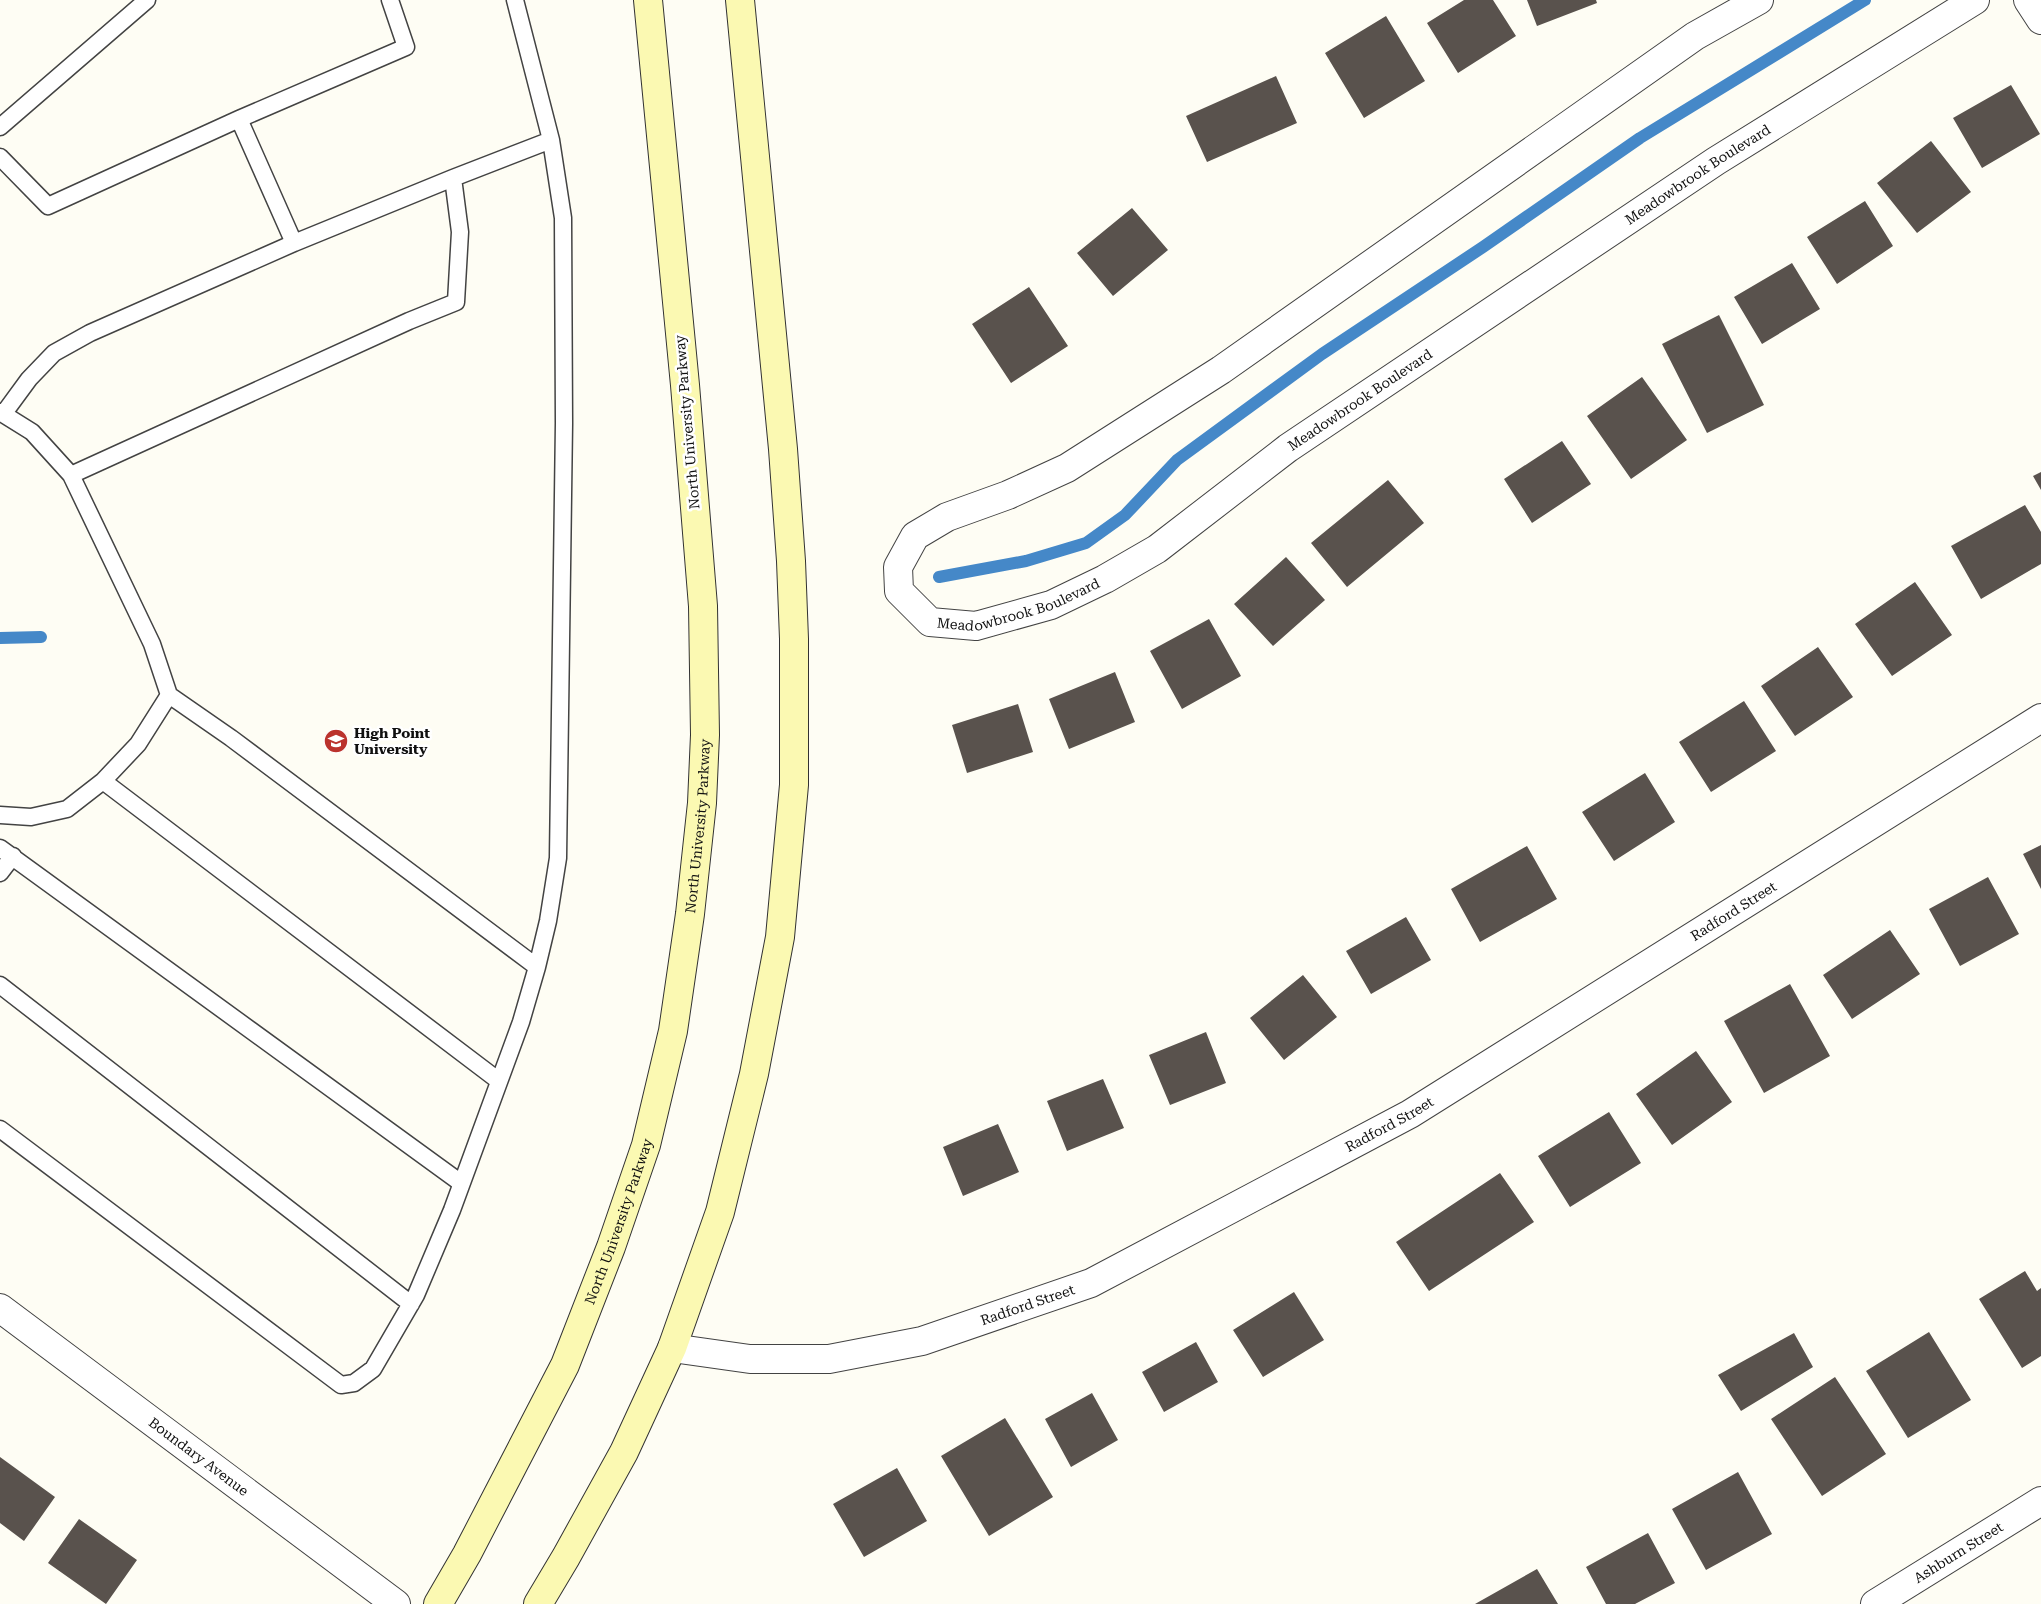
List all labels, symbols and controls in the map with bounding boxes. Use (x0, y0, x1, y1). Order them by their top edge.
street label: Meadowbrook Boulevard (1622, 121, 1773, 228)
street label: North University Parkway (671, 333, 703, 510)
street label: Meadowbrook Boulevard (1285, 346, 1435, 454)
street label: Meadowbrook Boulevard (936, 575, 1102, 634)
place label: High Point University (354, 725, 430, 757)
school or university icon: High Point University (323, 728, 349, 754)
street label: North University Parkway (682, 738, 713, 914)
street label: Radford Street (1687, 878, 1779, 944)
street label: Radford Street (1342, 1093, 1436, 1155)
street label: North University Parkway (581, 1136, 655, 1307)
street label: Radford Street (978, 1281, 1077, 1328)
street label: Boundary Avenue (146, 1414, 252, 1499)
street label: Ashburn Street (1911, 1519, 2006, 1586)

